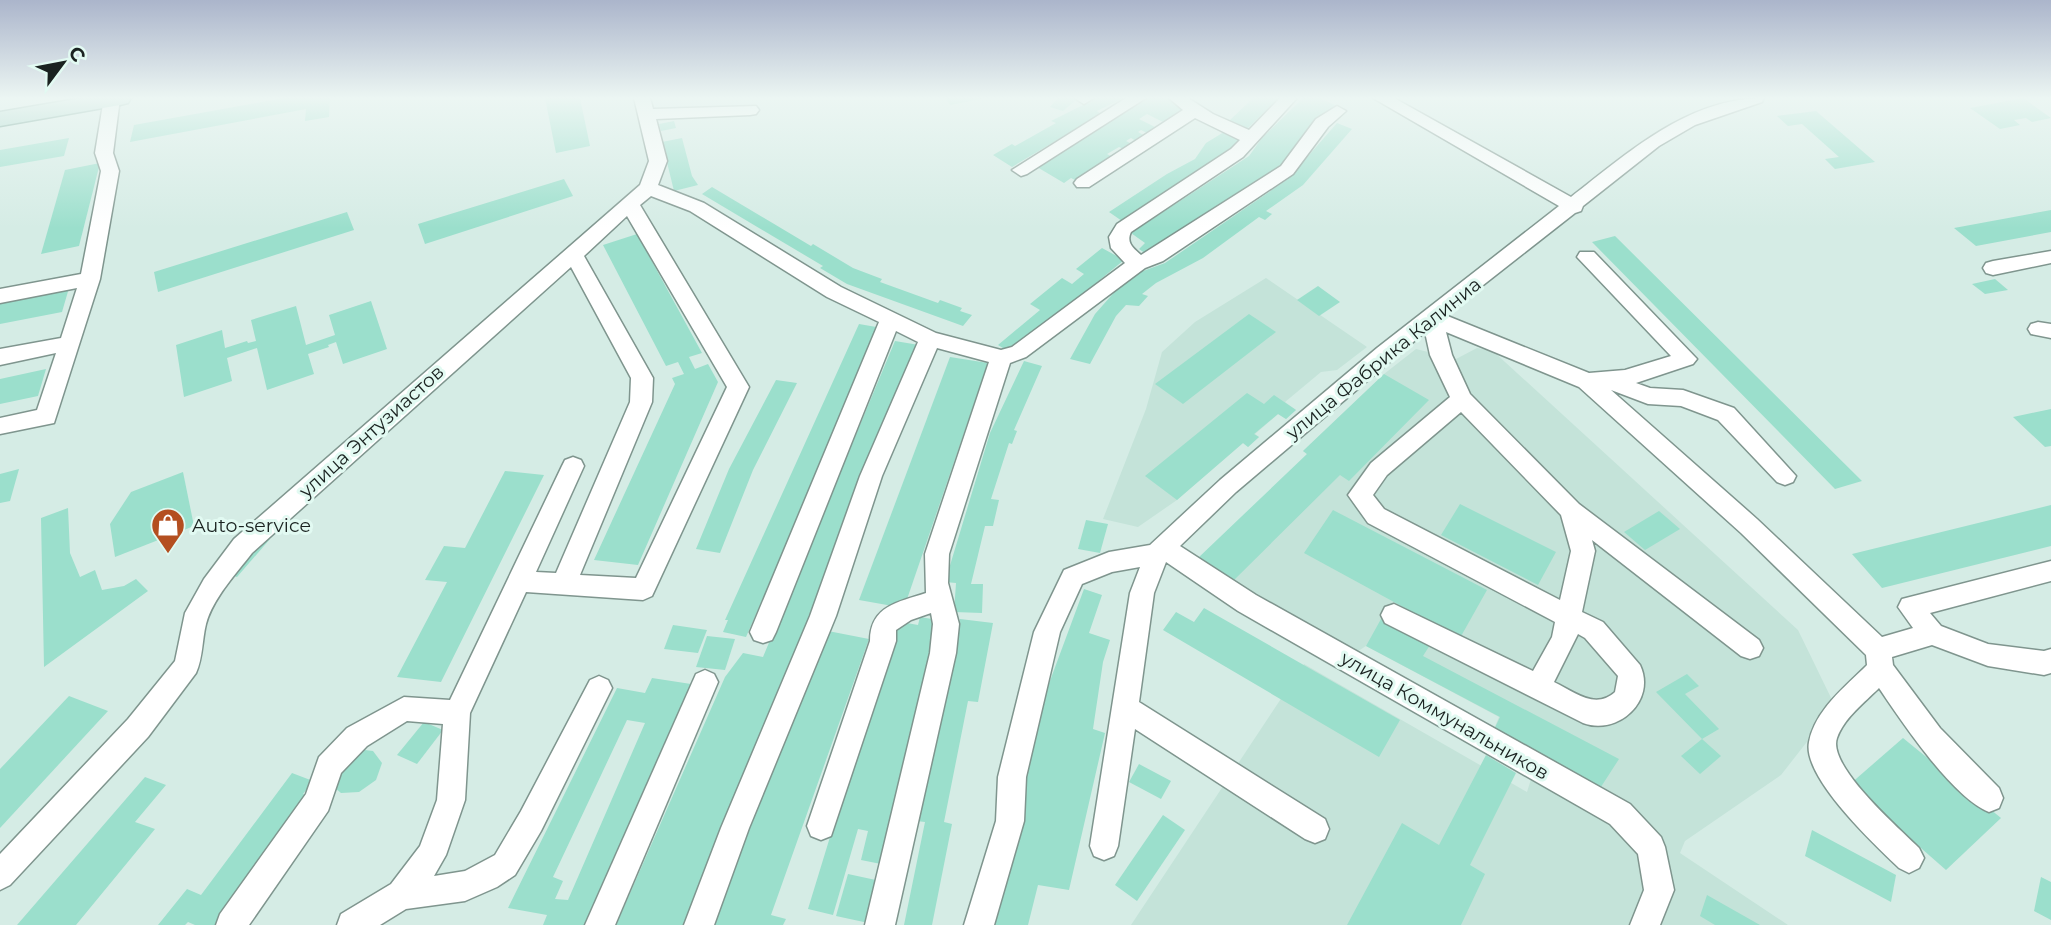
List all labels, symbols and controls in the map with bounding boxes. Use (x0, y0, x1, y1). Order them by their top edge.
north arrow (28, 28, 98, 98)
text: С (64, 42, 91, 66)
street label: улица Фабрика Калиниа (1280, 273, 1486, 445)
street label: улица Энтузиастов (293, 360, 449, 503)
shop icon: Auto-service (149, 506, 187, 555)
place label: Auto-service (192, 514, 311, 537)
street label: улица Коммунальников (1336, 646, 1553, 785)

